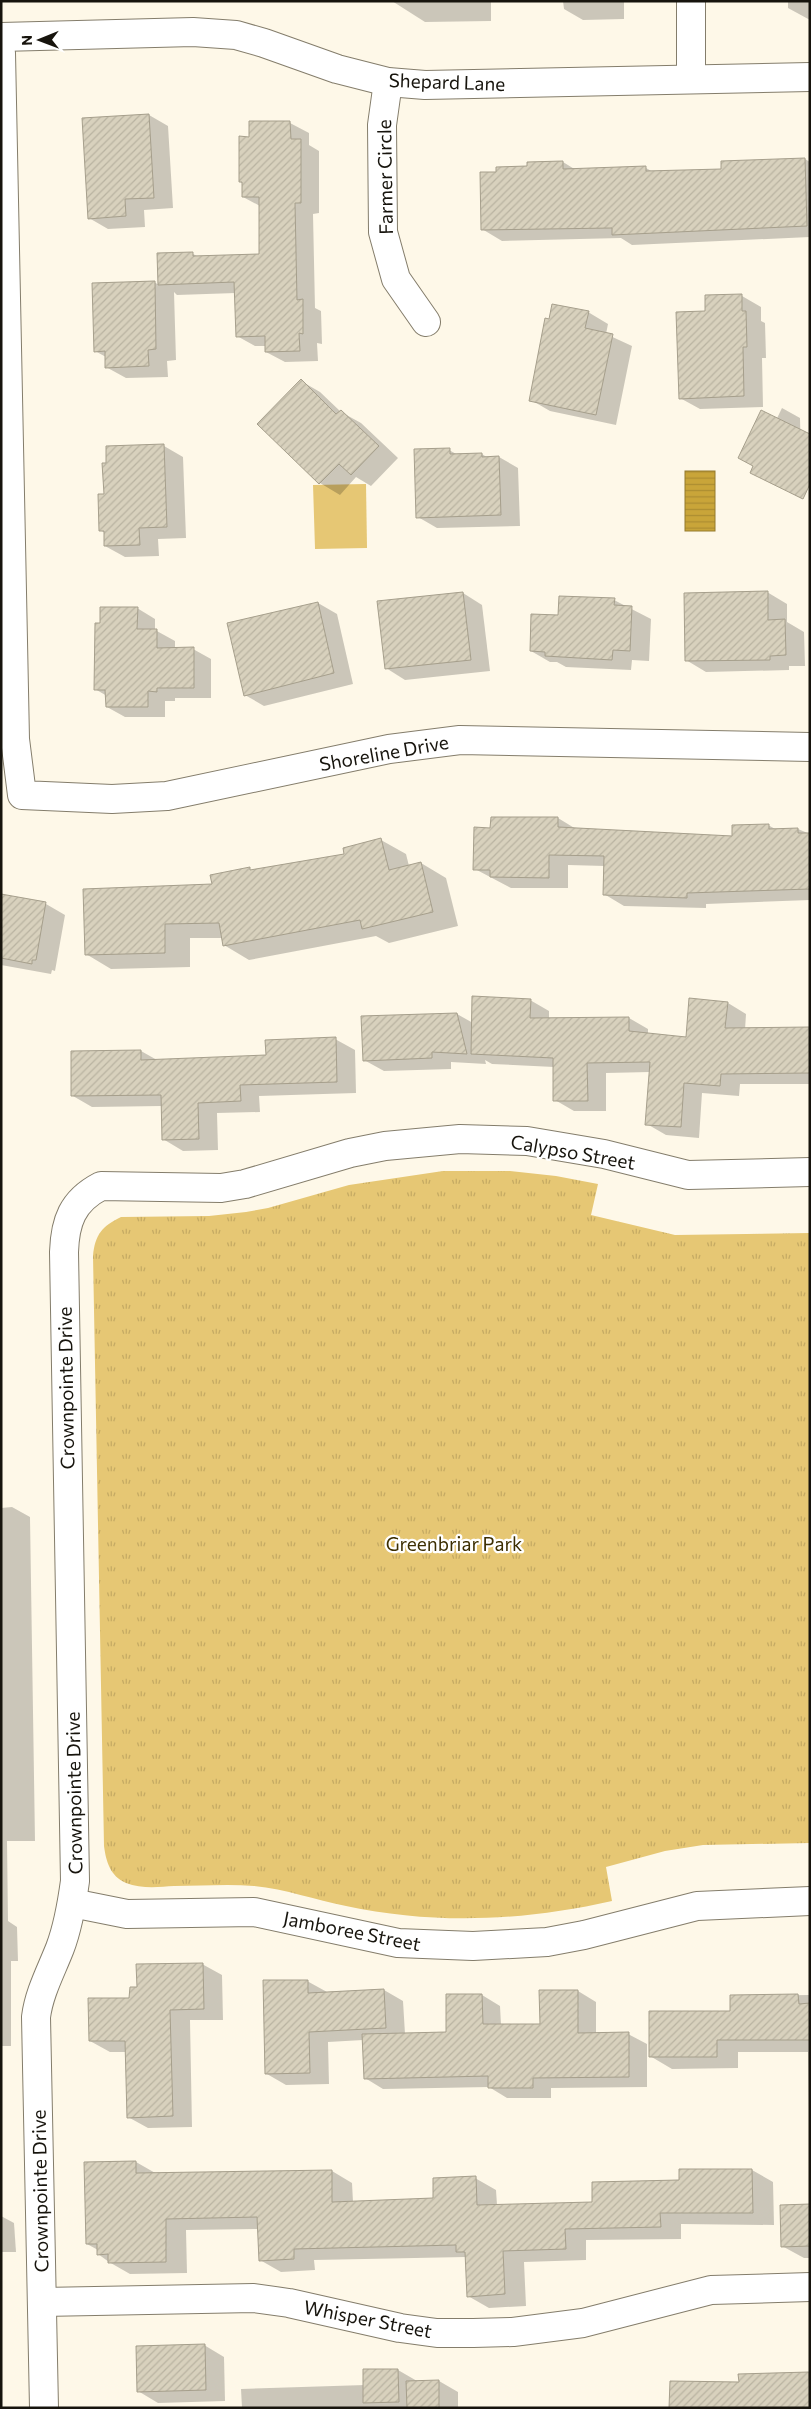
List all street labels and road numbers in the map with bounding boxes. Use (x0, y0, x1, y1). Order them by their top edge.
street label: Shepard Lane (388, 68, 506, 95)
street label: Farmer Circle (372, 119, 397, 235)
street label: Shoreline Drive (317, 730, 450, 775)
street label: Calypso Street (509, 1129, 637, 1174)
street label: Crownpointe Drive (53, 1306, 78, 1470)
street label: Crownpointe Drive (61, 1711, 86, 1875)
street label: Jamboree Street (282, 1906, 423, 1955)
street label: Crownpointe Drive (27, 2109, 52, 2273)
street label: Whisper Street (302, 2295, 434, 2342)

